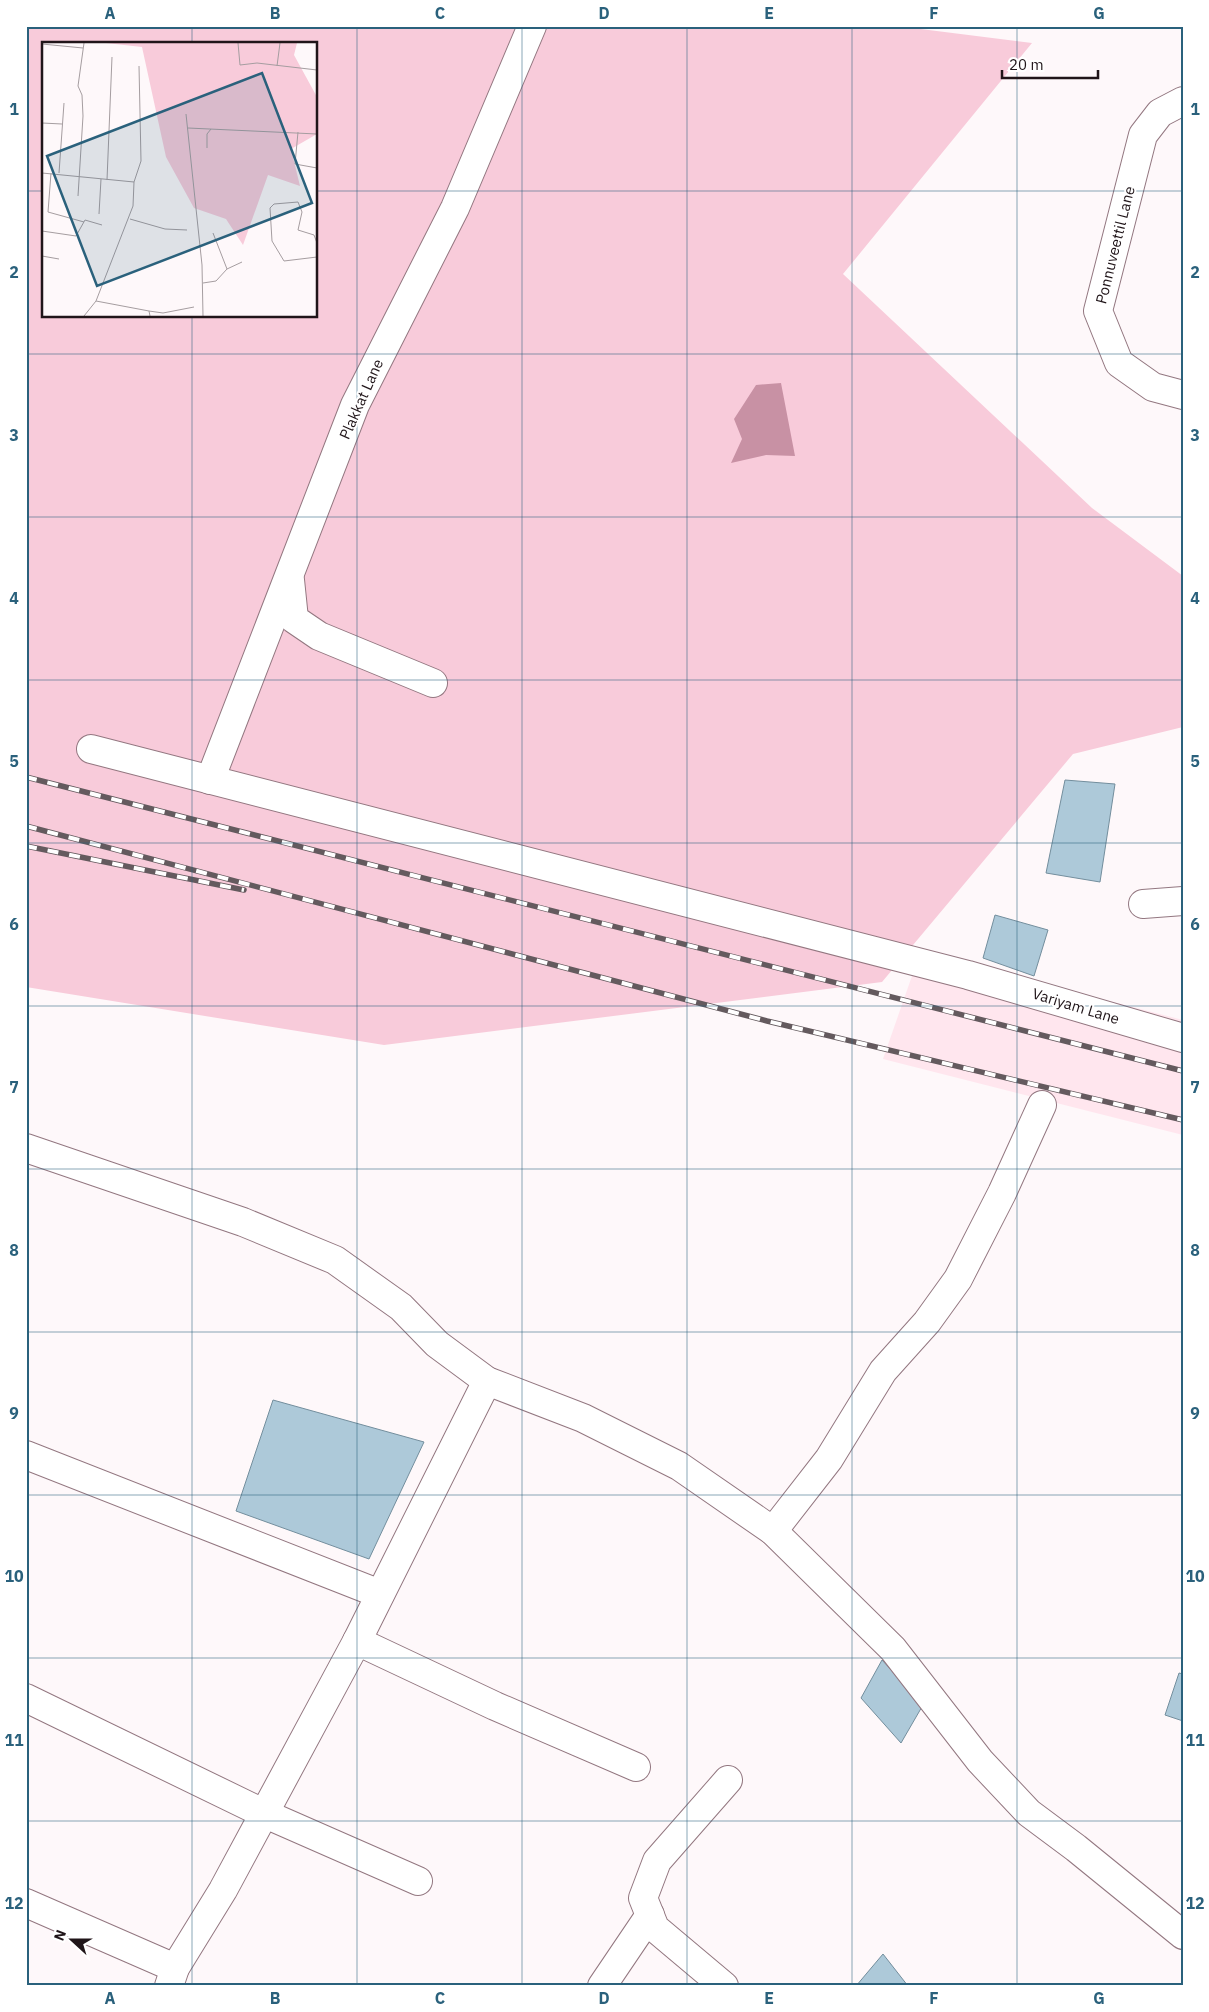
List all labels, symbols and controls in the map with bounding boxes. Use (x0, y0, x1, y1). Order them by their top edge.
text: A (105, 3, 116, 23)
text: B (270, 3, 281, 23)
text: C (435, 3, 445, 23)
text: D (598, 3, 610, 23)
text: E (764, 3, 774, 23)
text: F (929, 3, 939, 23)
text: G (1093, 3, 1105, 23)
inset map (42, 42, 318, 318)
scale bar (1002, 48, 1098, 80)
text: 20 m (1009, 55, 1044, 74)
text: 1 (9, 99, 19, 119)
text: 1 (1190, 99, 1200, 119)
street label: Ponnuveettil Lane (1091, 184, 1139, 306)
text: 2 (9, 262, 19, 282)
text: 2 (1190, 262, 1200, 282)
street label: Plakkat Lane (335, 356, 387, 442)
text: 3 (9, 425, 19, 445)
text: 3 (1190, 425, 1200, 445)
text: 4 (9, 588, 19, 608)
text: 4 (1190, 588, 1200, 608)
text: 5 (9, 751, 19, 771)
text: 5 (1190, 751, 1200, 771)
text: 6 (9, 914, 19, 934)
text: 6 (1190, 914, 1200, 934)
street label: Variyam Lane (1030, 984, 1122, 1028)
text: 7 (9, 1077, 19, 1097)
text: 7 (1190, 1077, 1200, 1097)
text: 8 (9, 1240, 19, 1260)
text: 8 (1190, 1240, 1200, 1260)
text: 9 (9, 1403, 19, 1423)
text: 9 (1190, 1403, 1200, 1423)
text: 10 (4, 1566, 24, 1586)
text: 10 (1185, 1566, 1205, 1586)
text: 11 (4, 1730, 24, 1750)
text: 11 (1185, 1730, 1205, 1750)
text: 12 (4, 1893, 24, 1913)
text: 12 (1185, 1893, 1205, 1913)
north arrow (48, 1914, 98, 1964)
text: N (50, 1927, 70, 1943)
text: A (105, 1988, 116, 2008)
text: B (270, 1988, 281, 2008)
text: C (435, 1988, 445, 2008)
text: D (598, 1988, 610, 2008)
text: E (764, 1988, 774, 2008)
text: F (929, 1988, 939, 2008)
text: G (1093, 1988, 1105, 2008)

